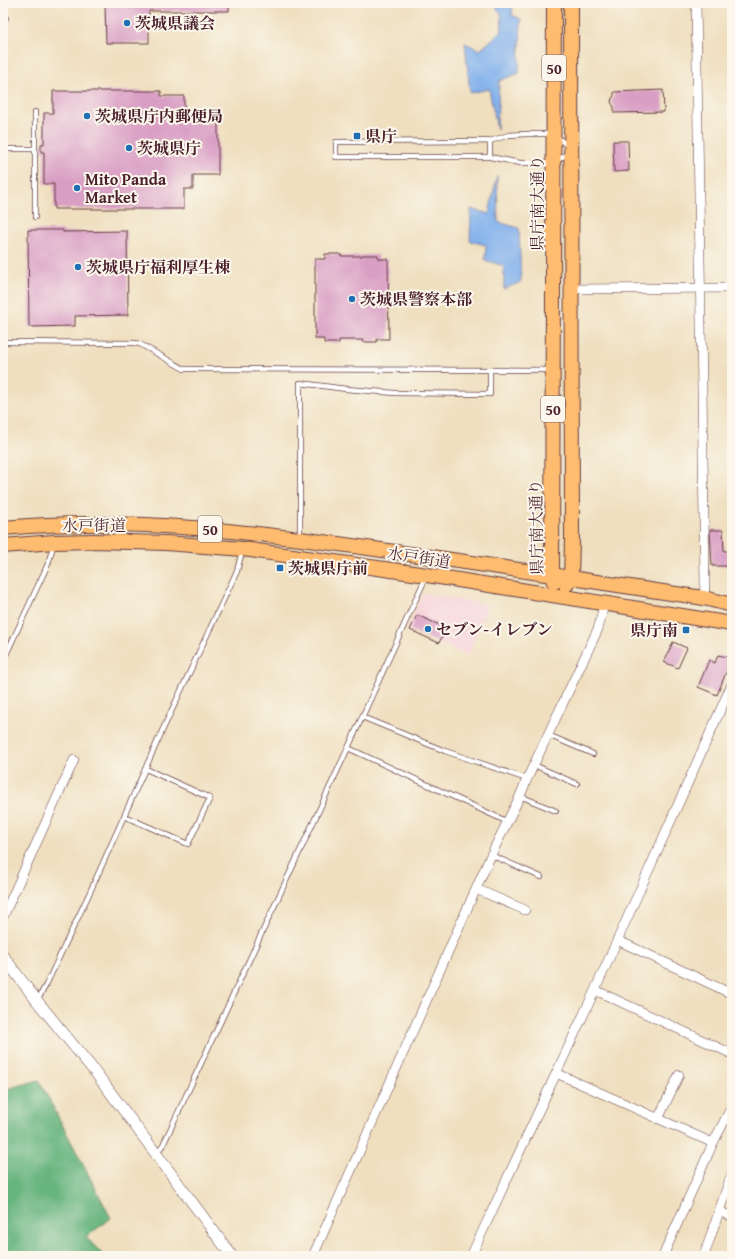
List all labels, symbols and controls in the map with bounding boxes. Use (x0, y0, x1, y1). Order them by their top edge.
place label: 茨城県議会 (135, 11, 215, 35)
marker: 茨城県議会 (122, 18, 132, 28)
road number: 50 (542, 55, 566, 81)
place label: 茨城県庁内郵便局 (95, 104, 223, 128)
marker: 茨城県庁内郵便局 (82, 111, 92, 121)
place label: 県庁 (365, 124, 397, 148)
marker: 県庁 (352, 131, 362, 141)
place label: 茨城県庁 (137, 136, 201, 160)
marker: 茨城県庁 (124, 143, 134, 153)
street label: 県庁南大通り (525, 155, 549, 251)
place label: Mito Panda Market (85, 167, 167, 209)
marker: Mito Panda Market (72, 183, 82, 193)
place label: 茨城県庁福利厚生棟 (86, 255, 230, 279)
marker: 茨城県庁福利厚生棟 (73, 262, 83, 272)
place label: 茨城県警察本部 (360, 287, 473, 311)
marker: 茨城県警察本部 (347, 294, 357, 304)
road number: 50 (541, 396, 565, 422)
street label: 県庁南大通り (523, 479, 549, 575)
street label: 水戸街道 (62, 513, 126, 537)
road number: 50 (198, 516, 222, 542)
street label: 水戸街道 (386, 540, 452, 574)
place label: 茨城県庁前 (288, 556, 368, 580)
marker: 茨城県庁前 (275, 563, 285, 573)
place label: セブン-イレブン (436, 617, 553, 641)
place label: 県庁南 (630, 618, 678, 642)
marker: セブン-イレブン (423, 624, 433, 634)
marker: 県庁南 (681, 625, 691, 635)

